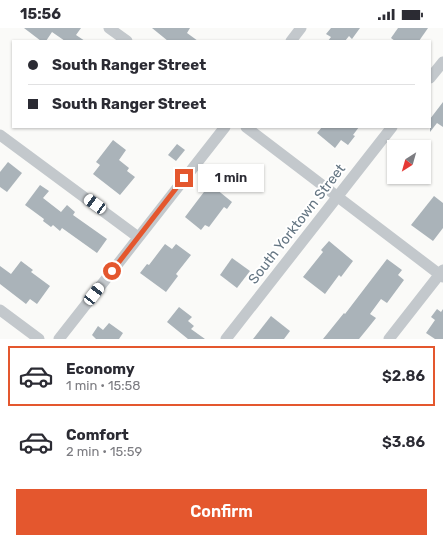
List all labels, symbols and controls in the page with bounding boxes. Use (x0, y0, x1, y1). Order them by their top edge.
text: 15:56 (20, 5, 61, 23)
text: South Ranger Street (52, 56, 206, 74)
text: South Ranger Street (52, 95, 206, 113)
north arrow (387, 140, 431, 184)
map controls (387, 140, 431, 184)
street label: South Yorktown Street (245, 160, 349, 287)
callout: 1 min (198, 164, 264, 192)
route end (175, 169, 193, 187)
text: 1 min (215, 170, 247, 185)
car (82, 192, 108, 216)
route start (103, 262, 121, 280)
car (82, 281, 106, 307)
icon: car (18, 358, 54, 394)
text: Economy (66, 360, 135, 378)
text: $2.86 (382, 367, 425, 385)
text: 1 min · 15:58 (66, 378, 141, 393)
icon: car (18, 424, 54, 460)
text: Comfort (66, 426, 129, 444)
text: $3.86 (382, 433, 425, 451)
text: 2 min · 15:59 (66, 444, 142, 459)
button: Confirm (16, 489, 427, 535)

